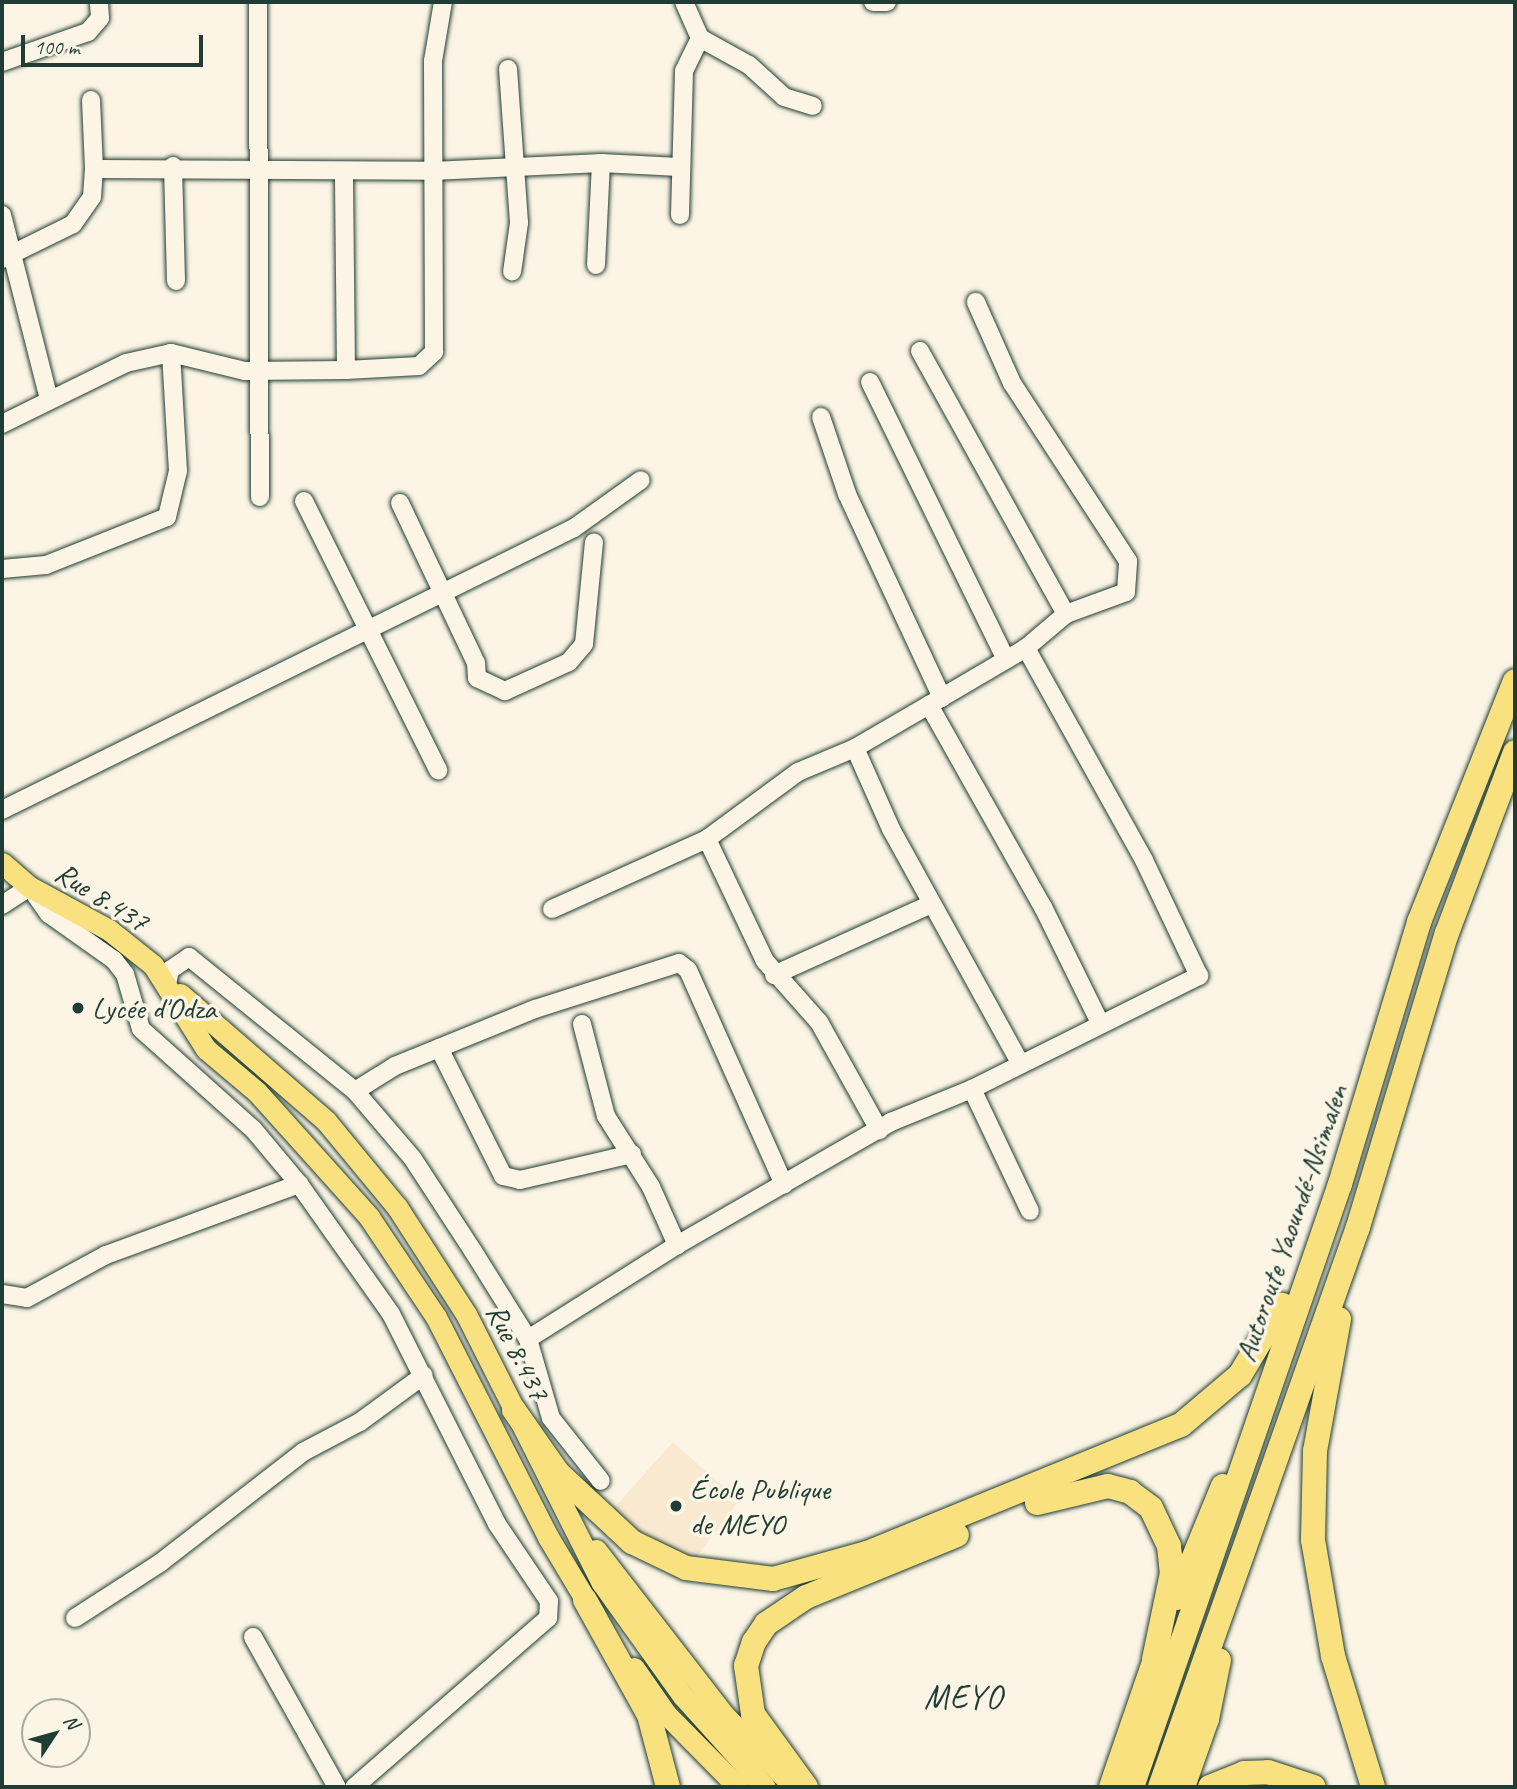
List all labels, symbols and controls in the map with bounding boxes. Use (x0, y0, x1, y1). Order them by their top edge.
scale bar (24, 21, 206, 65)
text: 100 m (34, 34, 79, 60)
street label: Rue 8.437 (49, 854, 155, 940)
place label: Lycée d'Odza (92, 990, 216, 1026)
marker: Lycée d'Odza (70, 1000, 86, 1016)
street label: Autoroute Yaoundé-Nsimalen (1227, 1080, 1355, 1366)
street label: Rue 8.437 (479, 1298, 557, 1406)
place label: École Publique de MEYO (690, 1471, 829, 1542)
marker: École Publique de MEYO (668, 1498, 684, 1514)
district label: MEYO (924, 1678, 1004, 1718)
north arrow (21, 1698, 91, 1768)
text: N (58, 1710, 85, 1734)

